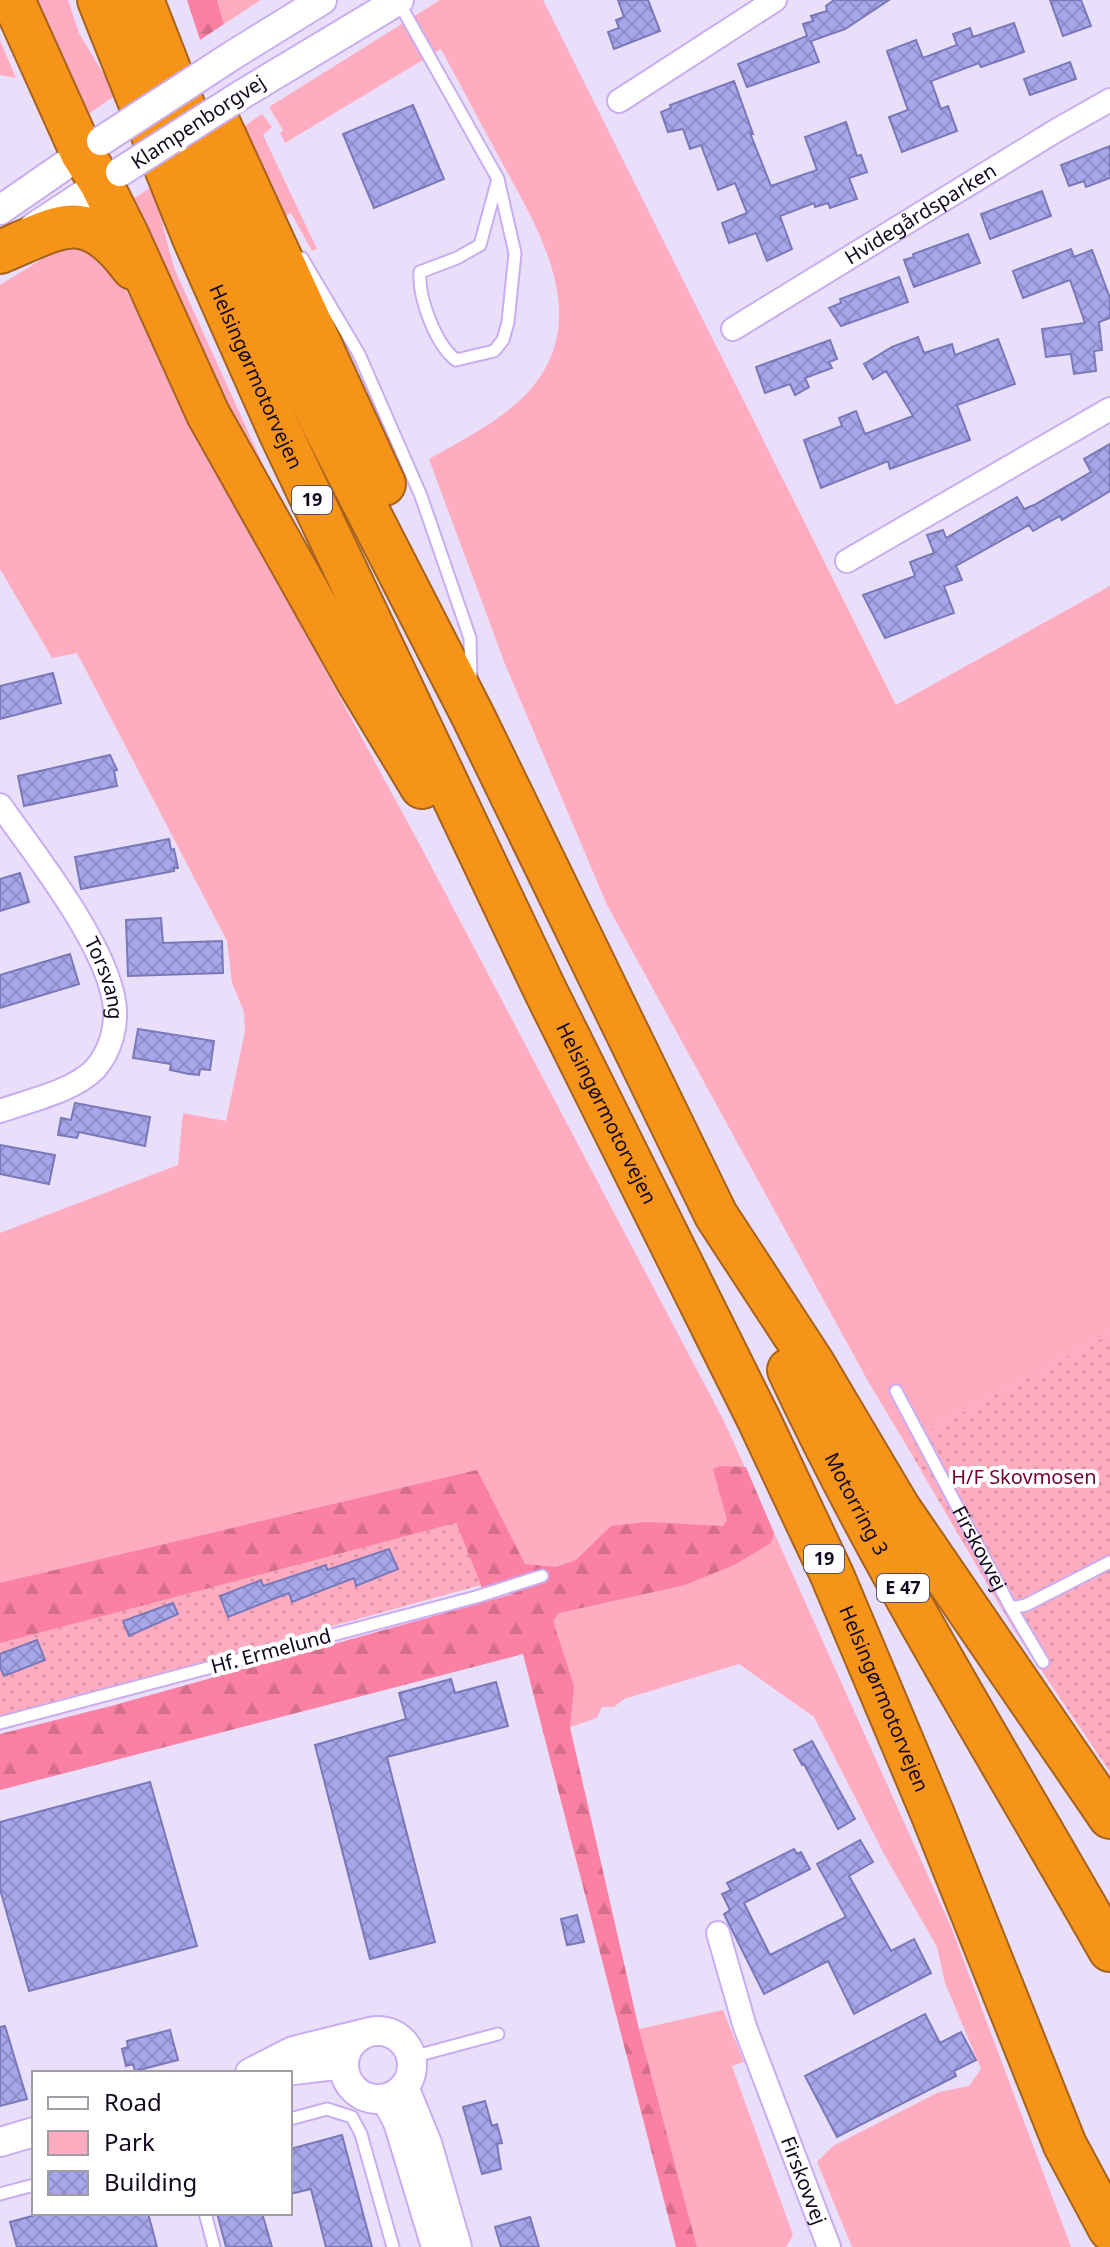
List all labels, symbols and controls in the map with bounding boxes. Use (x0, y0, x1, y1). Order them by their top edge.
street label: Klampenborgvej (125, 68, 270, 175)
street label: Hvidegårdsparken (839, 157, 1001, 270)
street label: Helsingørmotorvejen (203, 280, 310, 473)
road number: 19 (292, 486, 332, 514)
street label: Torsvang (79, 932, 129, 1020)
street label: Helsingørmotorvejen (550, 1018, 663, 1209)
street label: Motorring 3 (819, 1448, 895, 1560)
park label: H/F Skovmosen (951, 1463, 1097, 1490)
street label: Firskovvej (946, 1501, 1013, 1595)
road number: 19 (804, 1545, 844, 1573)
road number: E 47 (877, 1574, 929, 1602)
street label: Helsingørmotorvejen (833, 1601, 936, 1796)
street label: Hf. Ermelund (208, 1622, 334, 1680)
legend (32, 2071, 292, 2215)
text: Road (104, 2085, 162, 2118)
text: Park (104, 2125, 155, 2158)
street label: Firskovvej (775, 2132, 833, 2228)
text: Building (104, 2165, 197, 2198)

